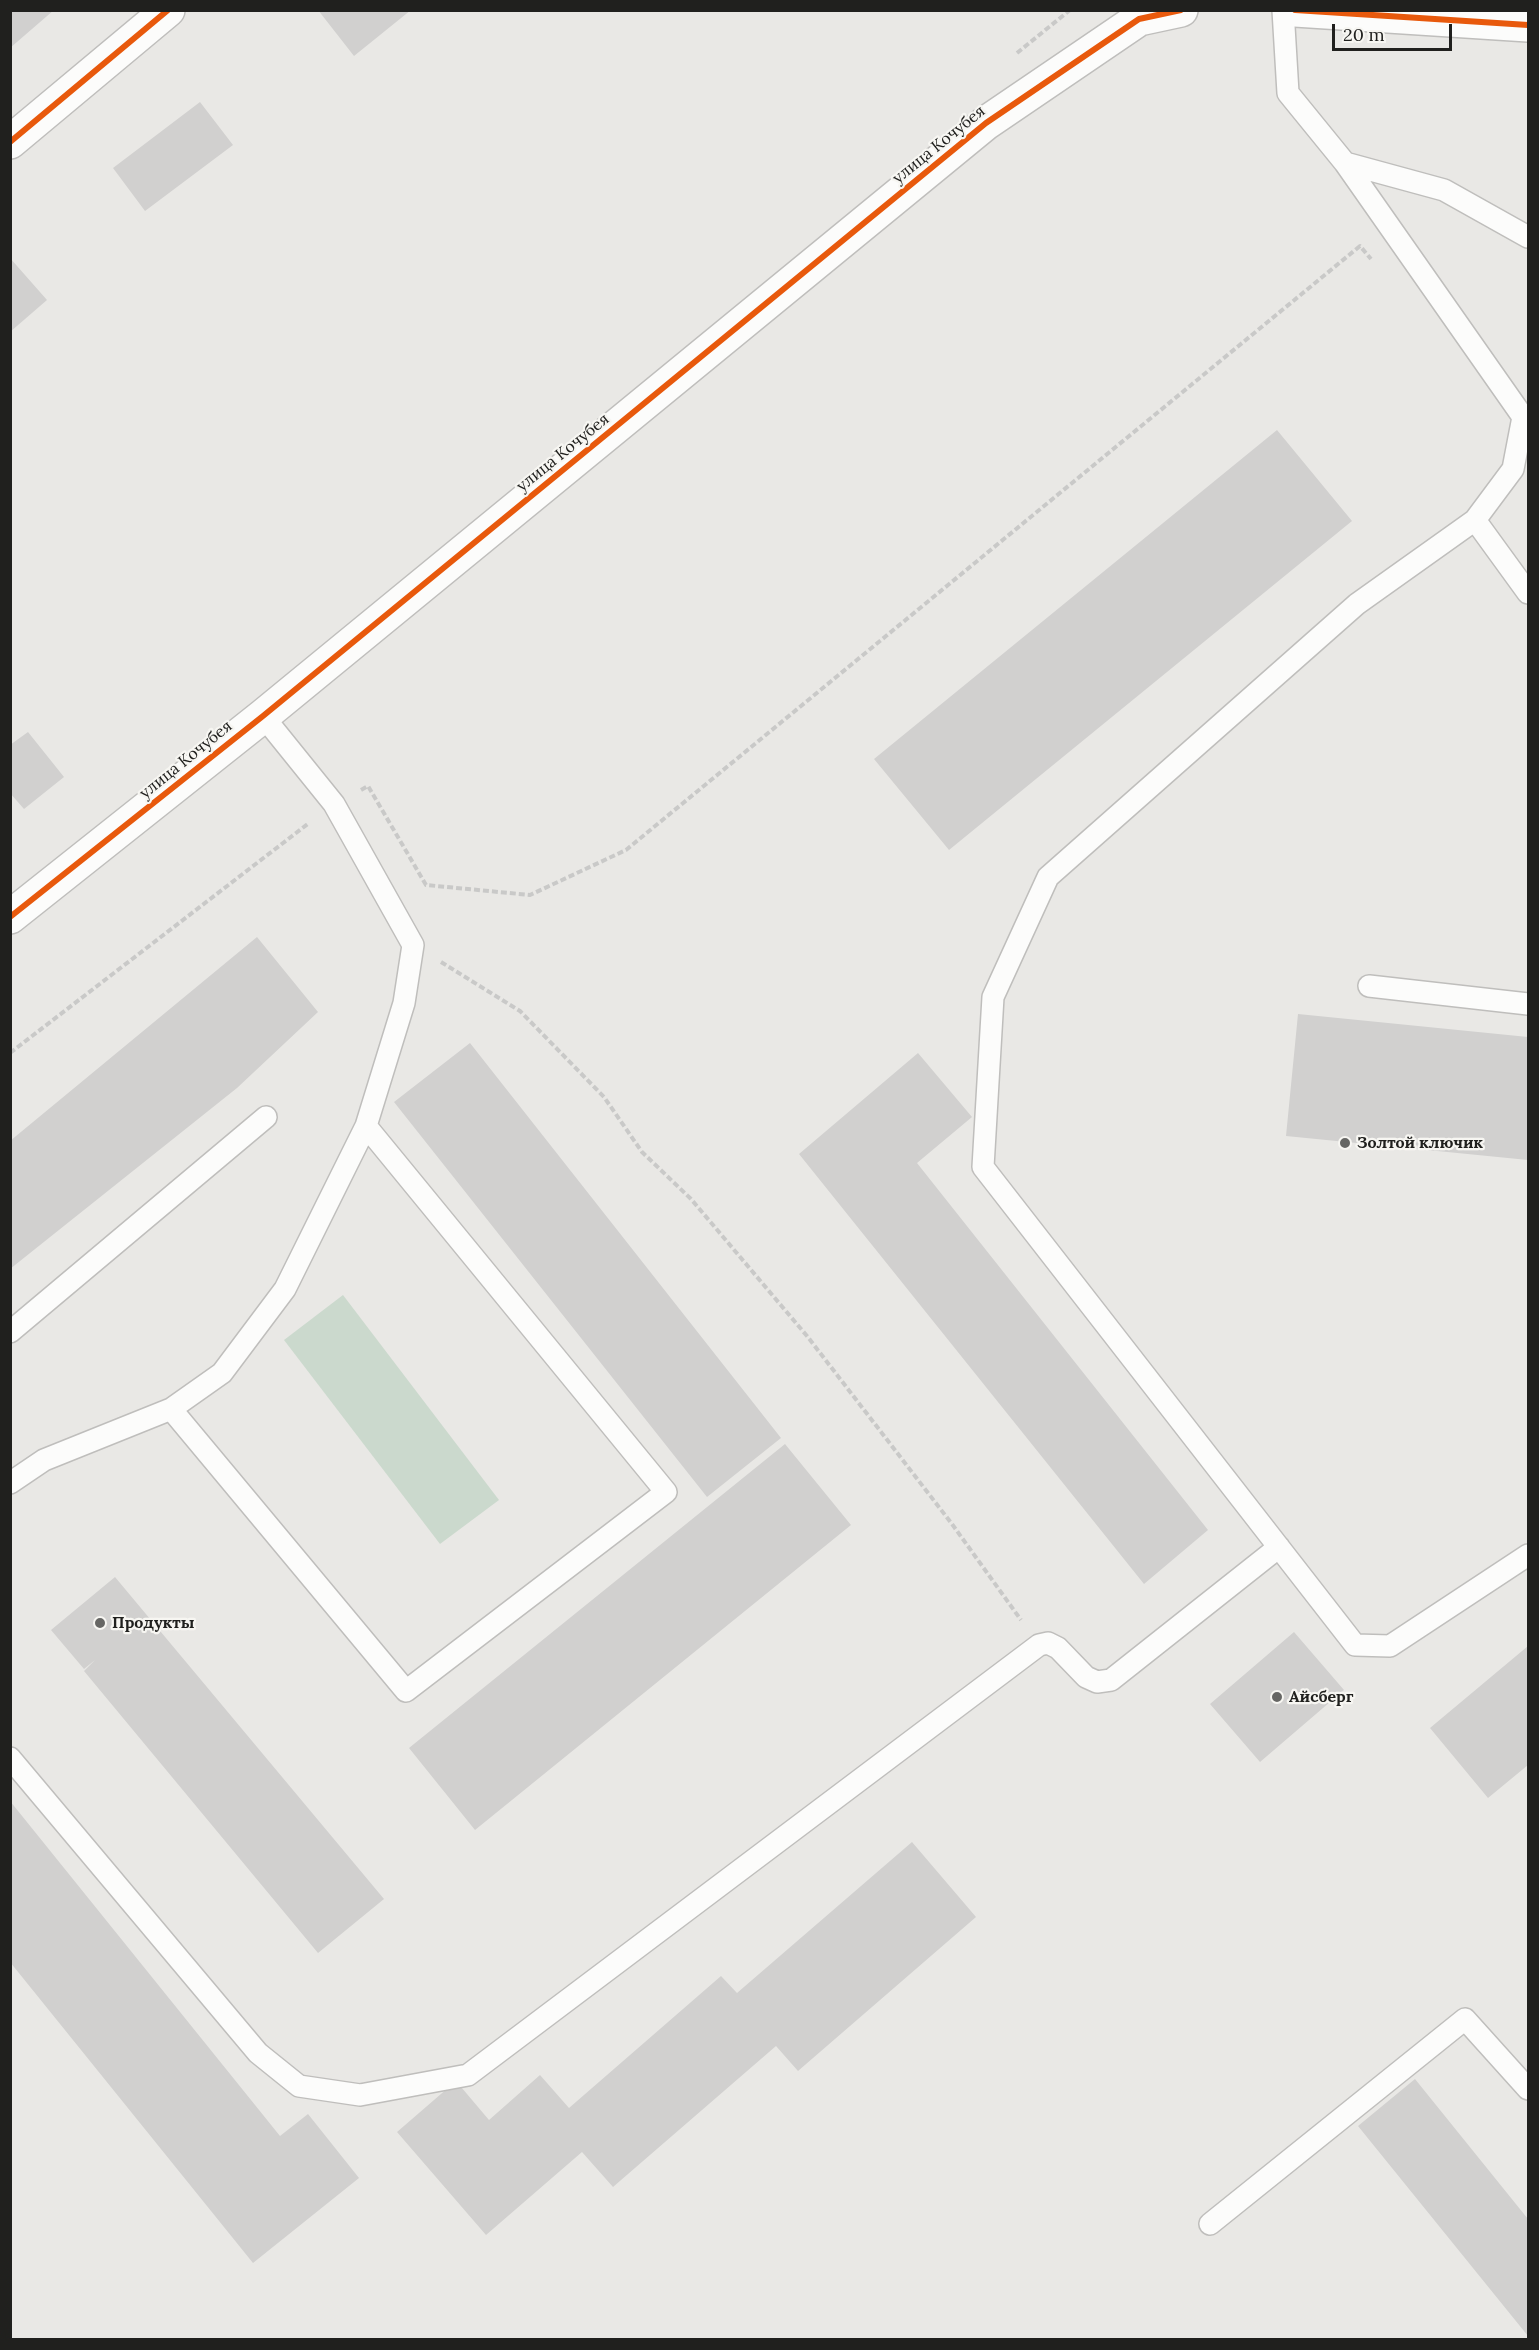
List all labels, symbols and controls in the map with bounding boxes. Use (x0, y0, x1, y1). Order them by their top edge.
scale bar (1335, 12, 1455, 50)
text: 20 m (1343, 23, 1385, 46)
street label: улица Кочубея (889, 102, 989, 188)
street label: улица Кочубея (513, 410, 613, 496)
street label: улица Кочубея (136, 717, 236, 803)
place label: Золтой ключик (1357, 1133, 1483, 1153)
marker: Золтой ключик (1338, 1136, 1352, 1150)
place label: Продукты (112, 1613, 194, 1633)
marker: Продукты (93, 1616, 107, 1630)
place label: Айсберг (1289, 1687, 1354, 1707)
marker: Айсберг (1270, 1690, 1284, 1704)

